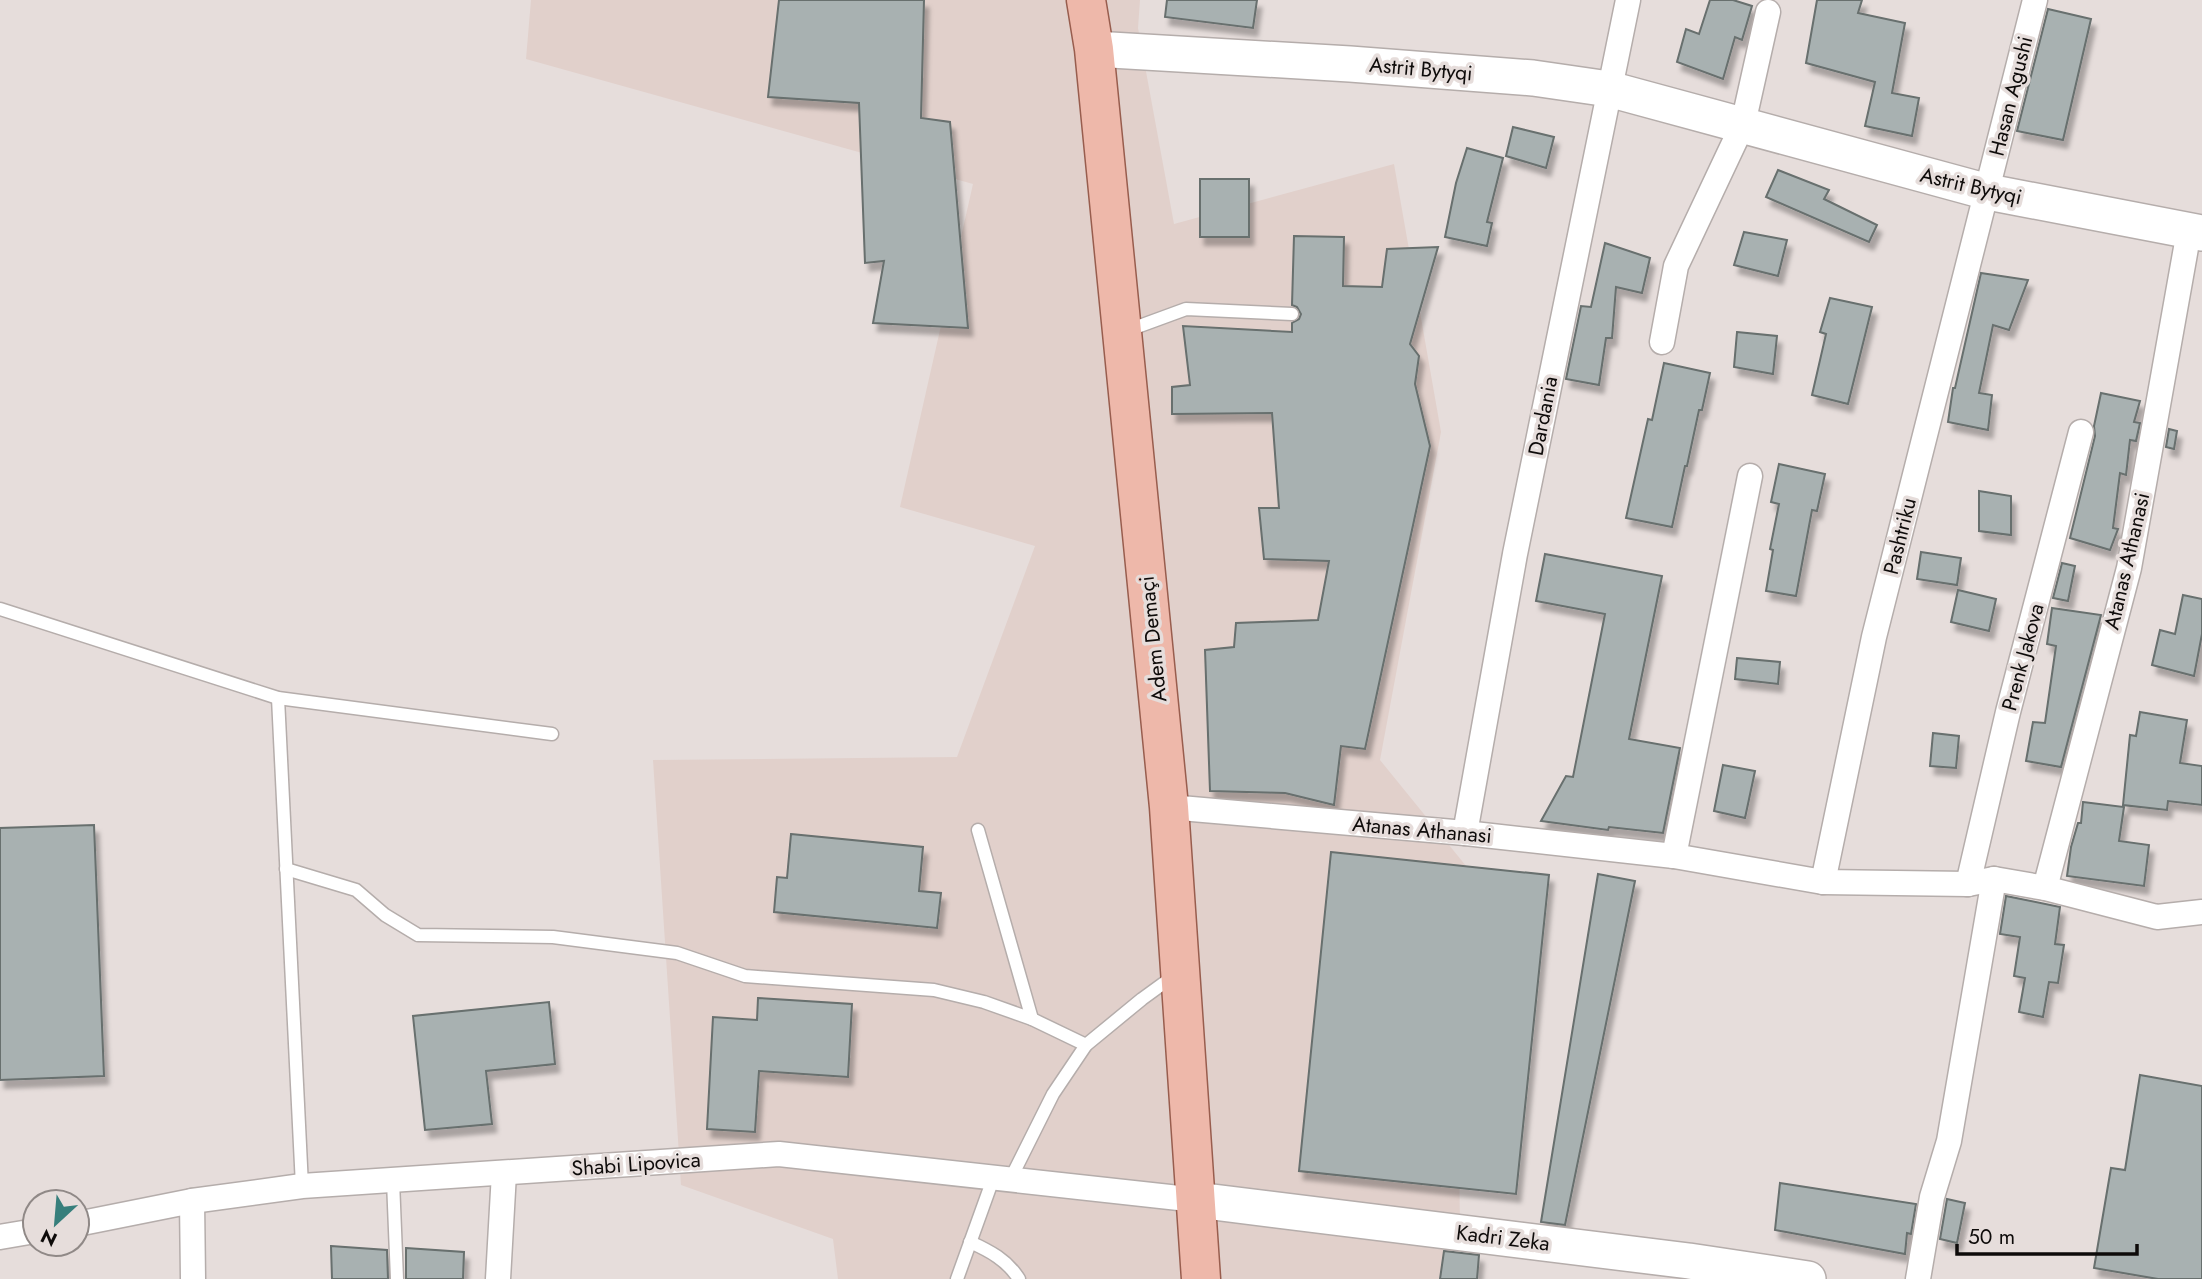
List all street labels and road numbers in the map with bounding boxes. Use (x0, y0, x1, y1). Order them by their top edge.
street label: Hasan Agushi (1982, 33, 2040, 159)
street label: Astrit Bytyqi (1368, 50, 1474, 88)
street label: Astrit Bytyqi (1917, 160, 2025, 212)
street label: Dardania (1521, 374, 1565, 458)
street label: Atanas Athanasi (2097, 489, 2157, 633)
street label: Pashtriku (1876, 494, 1924, 578)
street label: Adem Demaçi (1131, 575, 1175, 703)
street label: Prenk Jakova (1994, 600, 2052, 714)
street label: Atanas Athanasi (1351, 809, 1493, 851)
street label: Shabi Lipovica (570, 1145, 702, 1183)
street label: Kadri Zeka (1455, 1217, 1551, 1259)

